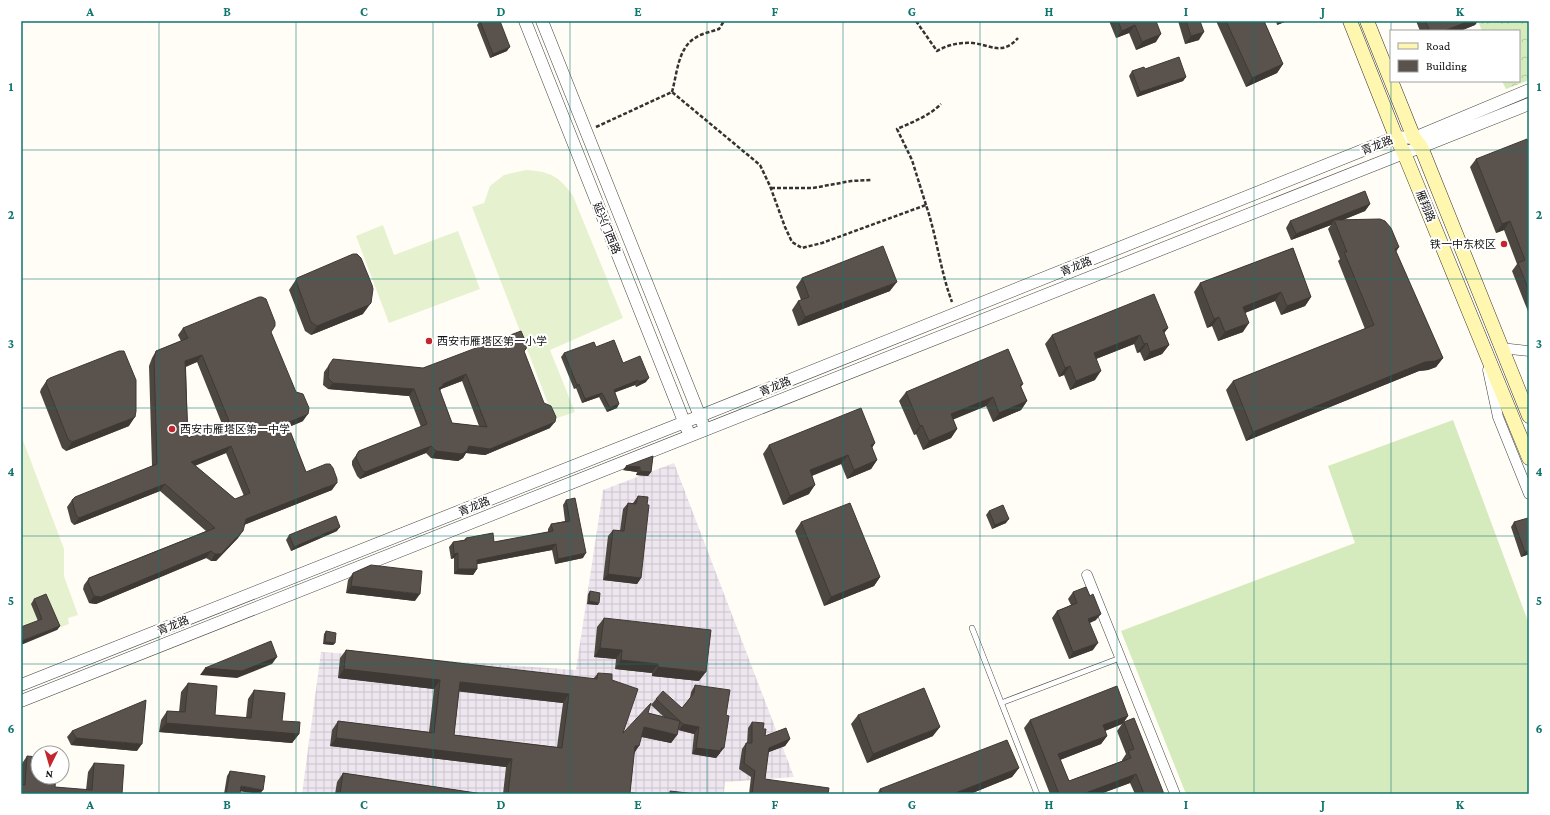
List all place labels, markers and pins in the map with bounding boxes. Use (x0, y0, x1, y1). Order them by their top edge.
place label: 铁一中东校区 (1430, 238, 1496, 250)
marker: 铁一中东校区 (1499, 239, 1509, 249)
place label: 西安市雁塔区第一小学 (437, 335, 547, 347)
marker: 西安市雁塔区第一小学 (424, 336, 434, 346)
place label: 西安市雁塔区第一中学 (180, 423, 290, 435)
marker: 西安市雁塔区第一中学 (167, 424, 177, 434)

